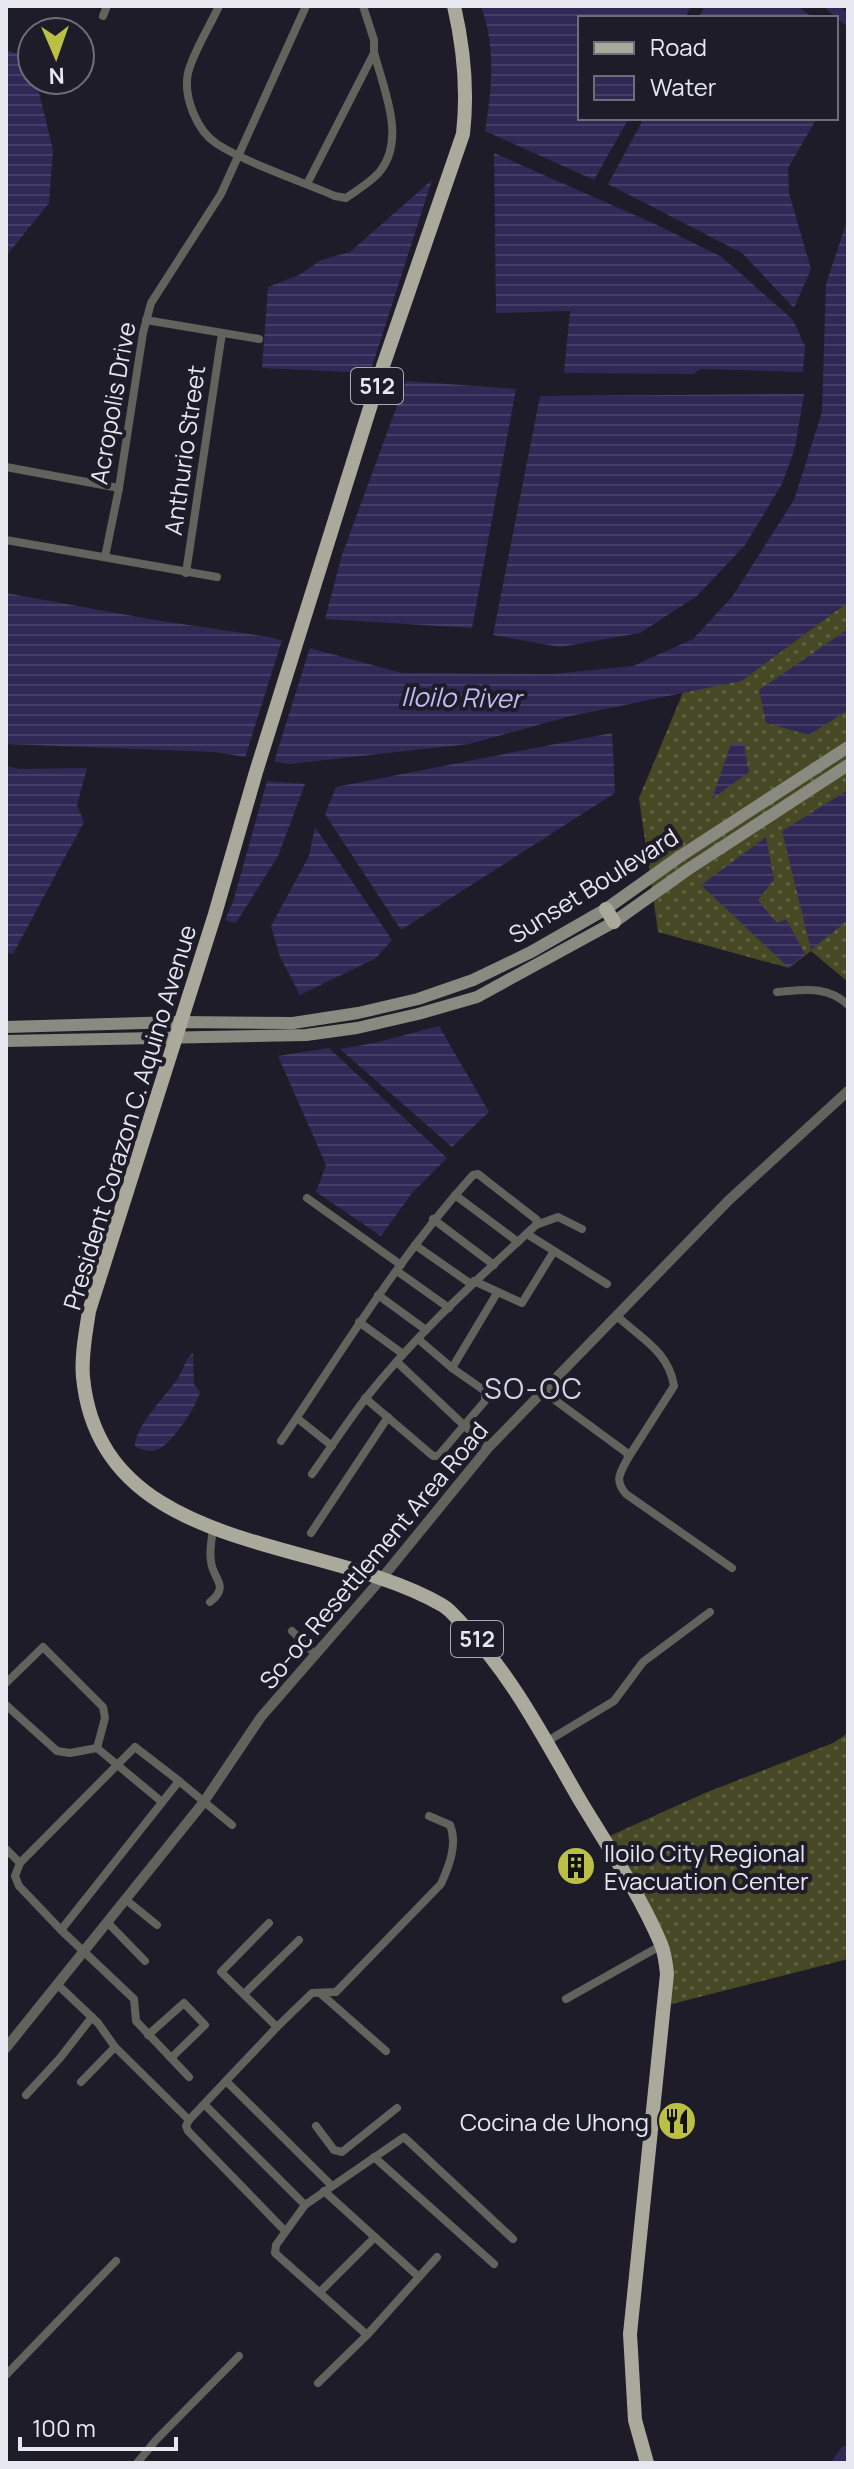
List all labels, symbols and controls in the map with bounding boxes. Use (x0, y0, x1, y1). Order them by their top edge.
north arrow (16, 16, 96, 96)
legend (578, 16, 838, 120)
text: Road (650, 30, 707, 63)
text: N (48, 61, 65, 91)
text: Water (650, 70, 717, 103)
street label: Acropolis Drive (81, 319, 143, 487)
street label: Anthurio Street (156, 363, 212, 537)
road number: 512 (351, 368, 403, 404)
water label: Iloilo River (401, 678, 525, 716)
street label: Sunset Boulevard (502, 820, 684, 950)
street label: President Corazon C. Aquino Avenue (55, 920, 203, 1314)
district label: SO-OC (484, 1369, 584, 1407)
street label: So-oc Resettlement Area Road (251, 1414, 495, 1696)
road number: 512 (451, 1621, 503, 1657)
place label: Iloilo City Regional Evacuation Center (604, 1836, 809, 1897)
building icon: Iloilo City Regional Evacuation Center (555, 1845, 597, 1887)
restaurant icon: Cocina de Uhong (656, 2100, 698, 2142)
place label: Cocina de Uhong (460, 2105, 649, 2138)
scale bar (20, 2401, 176, 2451)
text: 100 m (32, 2411, 96, 2444)

